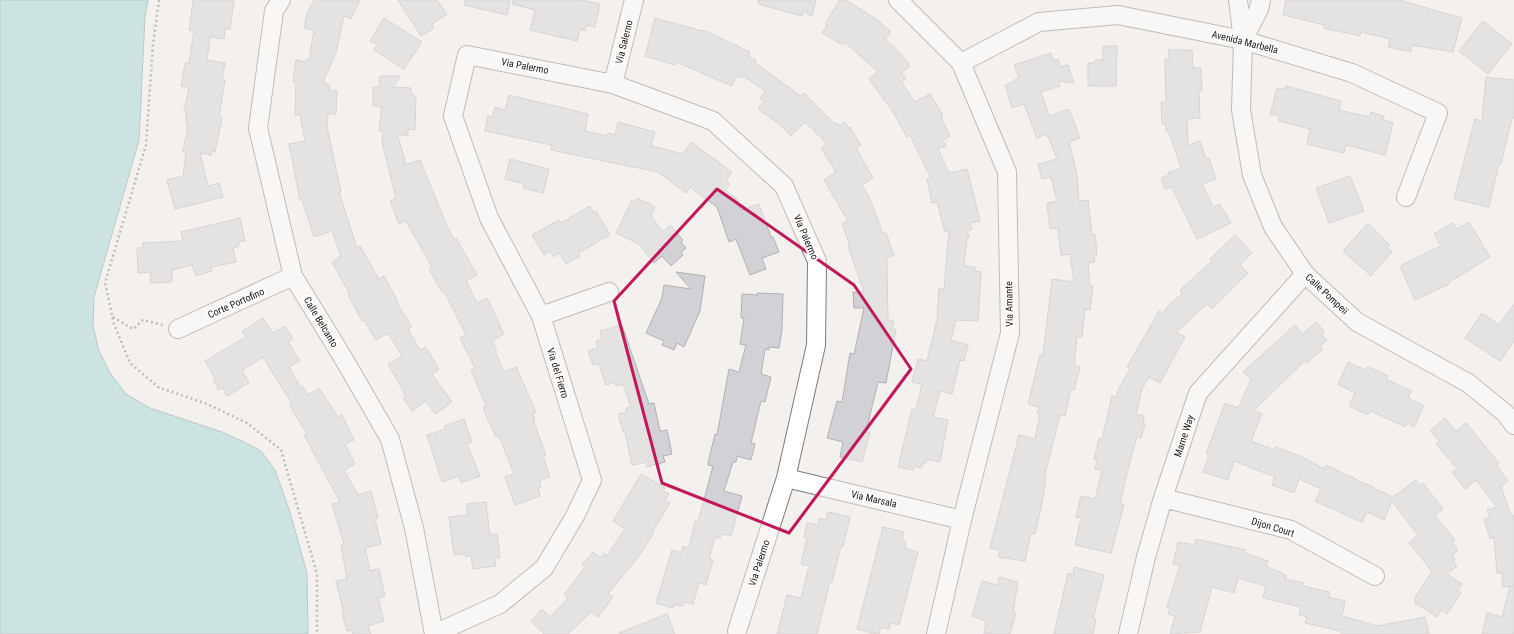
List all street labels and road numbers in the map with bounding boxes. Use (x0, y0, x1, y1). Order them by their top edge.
street label: Via Salerno (613, 19, 635, 65)
street label: Avenida Marbella (1211, 28, 1280, 56)
street label: Via Palermo (500, 56, 550, 76)
street label: Via Palermo (792, 213, 820, 261)
street label: Calle Pompeii (1303, 271, 1351, 317)
street label: Via Amante (1003, 281, 1015, 327)
street label: Corte Portofino (206, 286, 266, 320)
street label: Calle Belcanto (302, 295, 340, 349)
street label: Via del Fierro (545, 347, 571, 399)
street label: Marne Way (1172, 414, 1196, 458)
street label: Via Marsala (850, 488, 898, 510)
street label: Dijon Court (1250, 515, 1296, 539)
street label: Via Palermo (746, 539, 772, 587)

